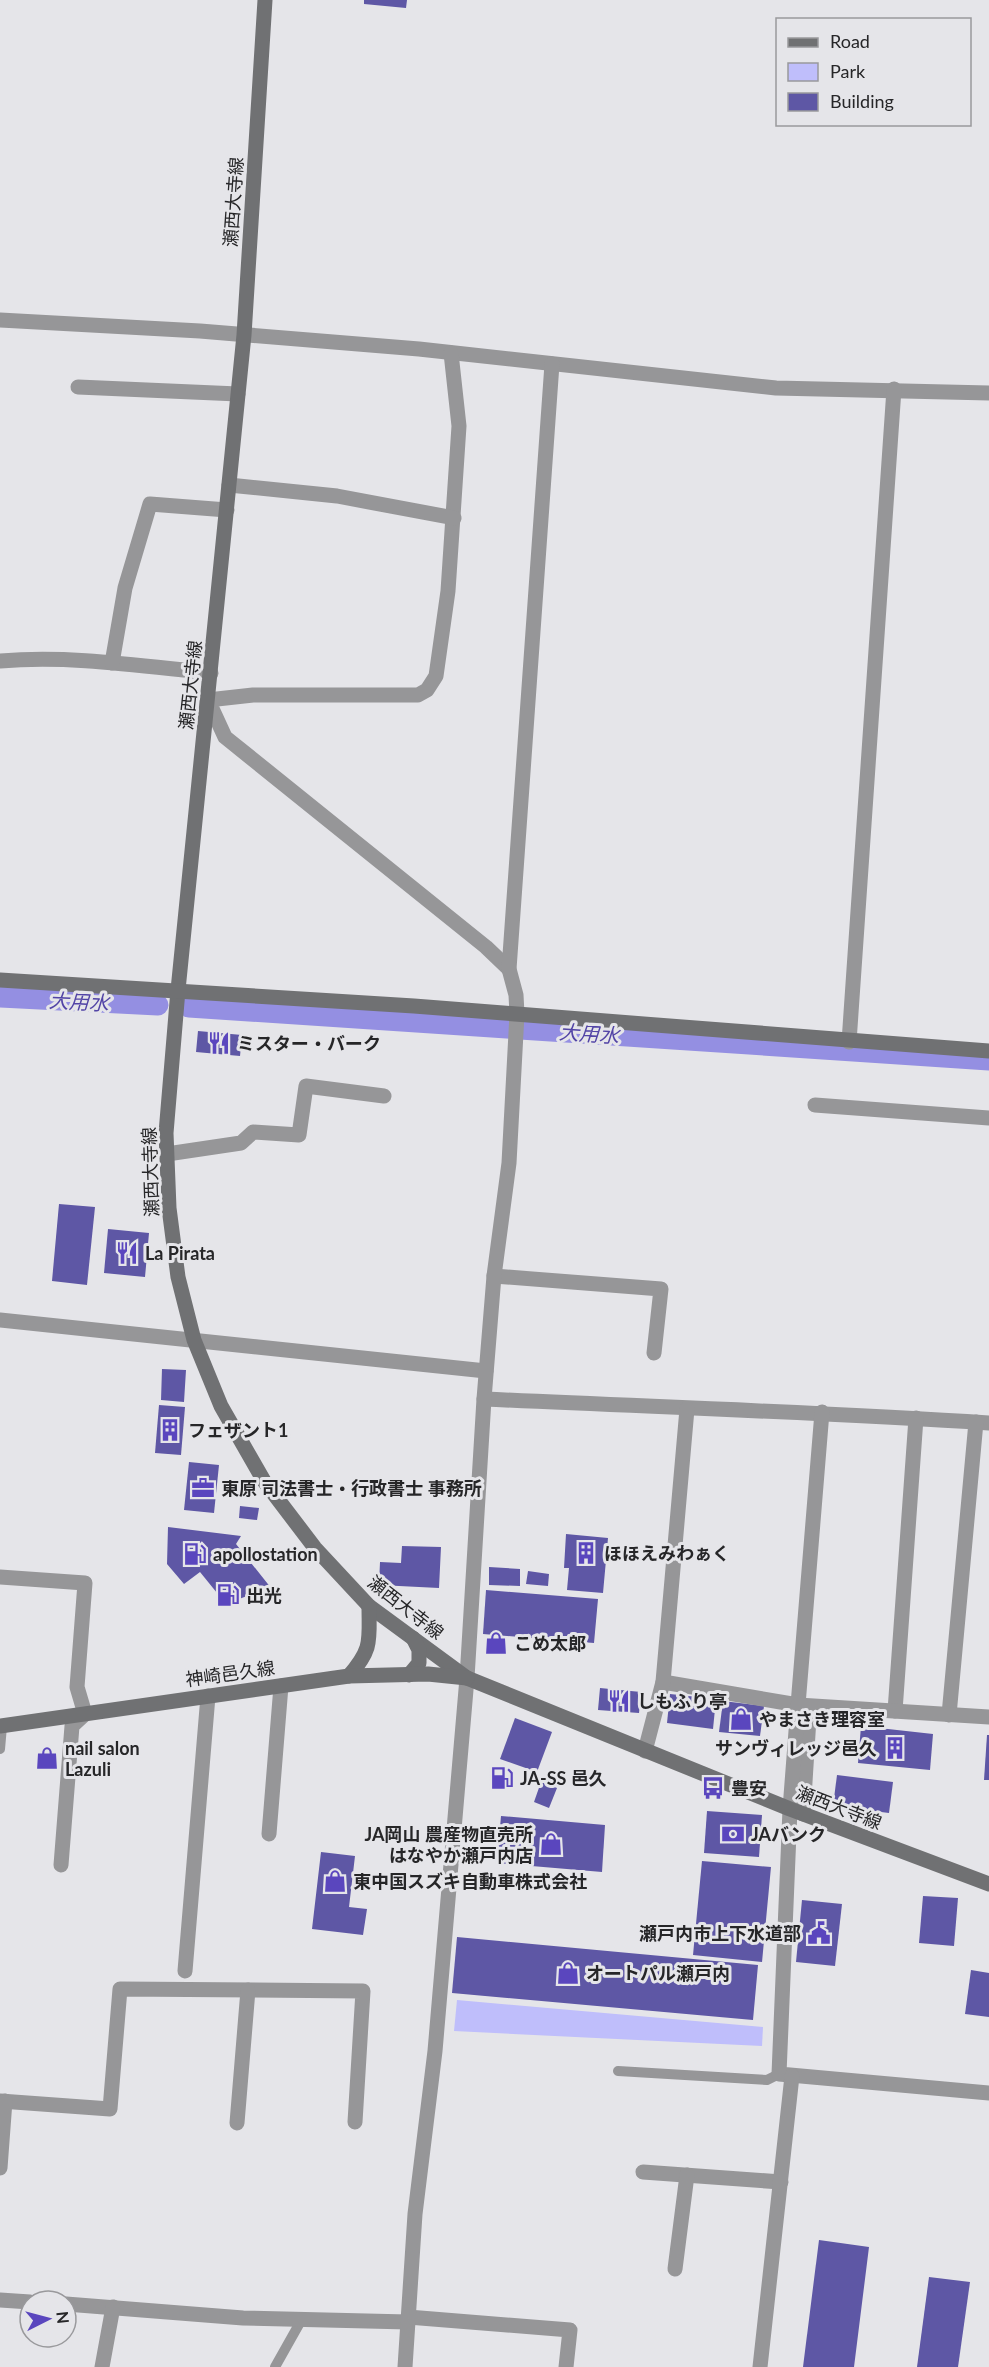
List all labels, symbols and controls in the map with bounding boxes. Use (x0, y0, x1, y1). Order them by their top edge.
legend (776, 18, 971, 126)
text: Road (830, 30, 870, 52)
text: Park (830, 60, 866, 82)
text: Building (830, 90, 894, 112)
street label: 瀬西大寺線 (219, 156, 247, 248)
street label: 瀬西大寺線 (174, 639, 206, 731)
water label: 大用水 (48, 987, 112, 1015)
water label: 大用水 (558, 1019, 622, 1047)
restaurant icon: ミスター・バーク (206, 1030, 232, 1056)
place label: ミスター・バーク (237, 1032, 381, 1054)
street label: 瀬西大寺線 (137, 1127, 163, 1217)
restaurant icon: La Pirata (114, 1240, 140, 1266)
place label: La Pirata (145, 1242, 215, 1264)
building icon: フェザント1 (157, 1417, 183, 1443)
place label: フェザント1 (188, 1419, 288, 1441)
office icon: 東原 司法書士・行政書士 事務所 (190, 1475, 216, 1501)
place label: 東原 司法書士・行政書士 事務所 (221, 1477, 482, 1499)
building icon: ほほえみわぁく (573, 1540, 599, 1566)
fuel station icon: apollostation (182, 1541, 208, 1567)
place label: ほほえみわぁく (604, 1542, 730, 1564)
place label: apollostation (213, 1543, 318, 1565)
street label: 瀬西大寺線 (364, 1571, 448, 1643)
fuel station icon: 出光 (215, 1582, 241, 1608)
place label: 出光 (246, 1584, 282, 1606)
shop icon: こめ太郎 (483, 1630, 509, 1656)
place label: こめ太郎 (514, 1632, 586, 1654)
street label: 神崎邑久線 (184, 1656, 276, 1690)
restaurant icon: しもふり亭 (606, 1688, 632, 1714)
place label: しもふり亭 (637, 1690, 727, 1712)
shop icon: やまさき理容室 (728, 1706, 754, 1732)
place label: やまさき理容室 (759, 1708, 885, 1730)
building icon: サンヴィレッジ邑久 (882, 1735, 908, 1761)
place label: nail salon Lazuli (65, 1737, 140, 1780)
place label: サンヴィレッジ邑久 (715, 1737, 877, 1759)
shop icon: nail salon Lazuli (34, 1745, 60, 1771)
fuel station icon: JA-SS 邑久 (489, 1765, 515, 1791)
place label: JA-SS 邑久 (520, 1767, 607, 1789)
bus stop icon: 豊安 (700, 1775, 726, 1801)
place label: 豊安 (731, 1777, 767, 1799)
street label: 瀬西大寺線 (793, 1781, 885, 1833)
bank icon: JAバンク (720, 1821, 746, 1847)
place label: JA岡山 農産物直売所 はなやか瀬戸内店 (365, 1823, 533, 1866)
place label: JAバンク (751, 1823, 826, 1845)
shop icon: JA岡山 農産物直売所 はなやか瀬戸内店 (538, 1831, 564, 1857)
shop icon: 東中国スズキ自動車株式会社 (322, 1868, 348, 1894)
place label: 東中国スズキ自動車株式会社 (353, 1870, 587, 1892)
public building icon: 瀬戸内市上下水道部 (806, 1920, 832, 1946)
place label: 瀬戸内市上下水道部 (639, 1922, 801, 1944)
shop icon: オートパル瀬戸内 (555, 1960, 581, 1986)
place label: オートパル瀬戸内 (586, 1962, 730, 1984)
north arrow (18, 2289, 78, 2349)
text: N (53, 2310, 74, 2325)

